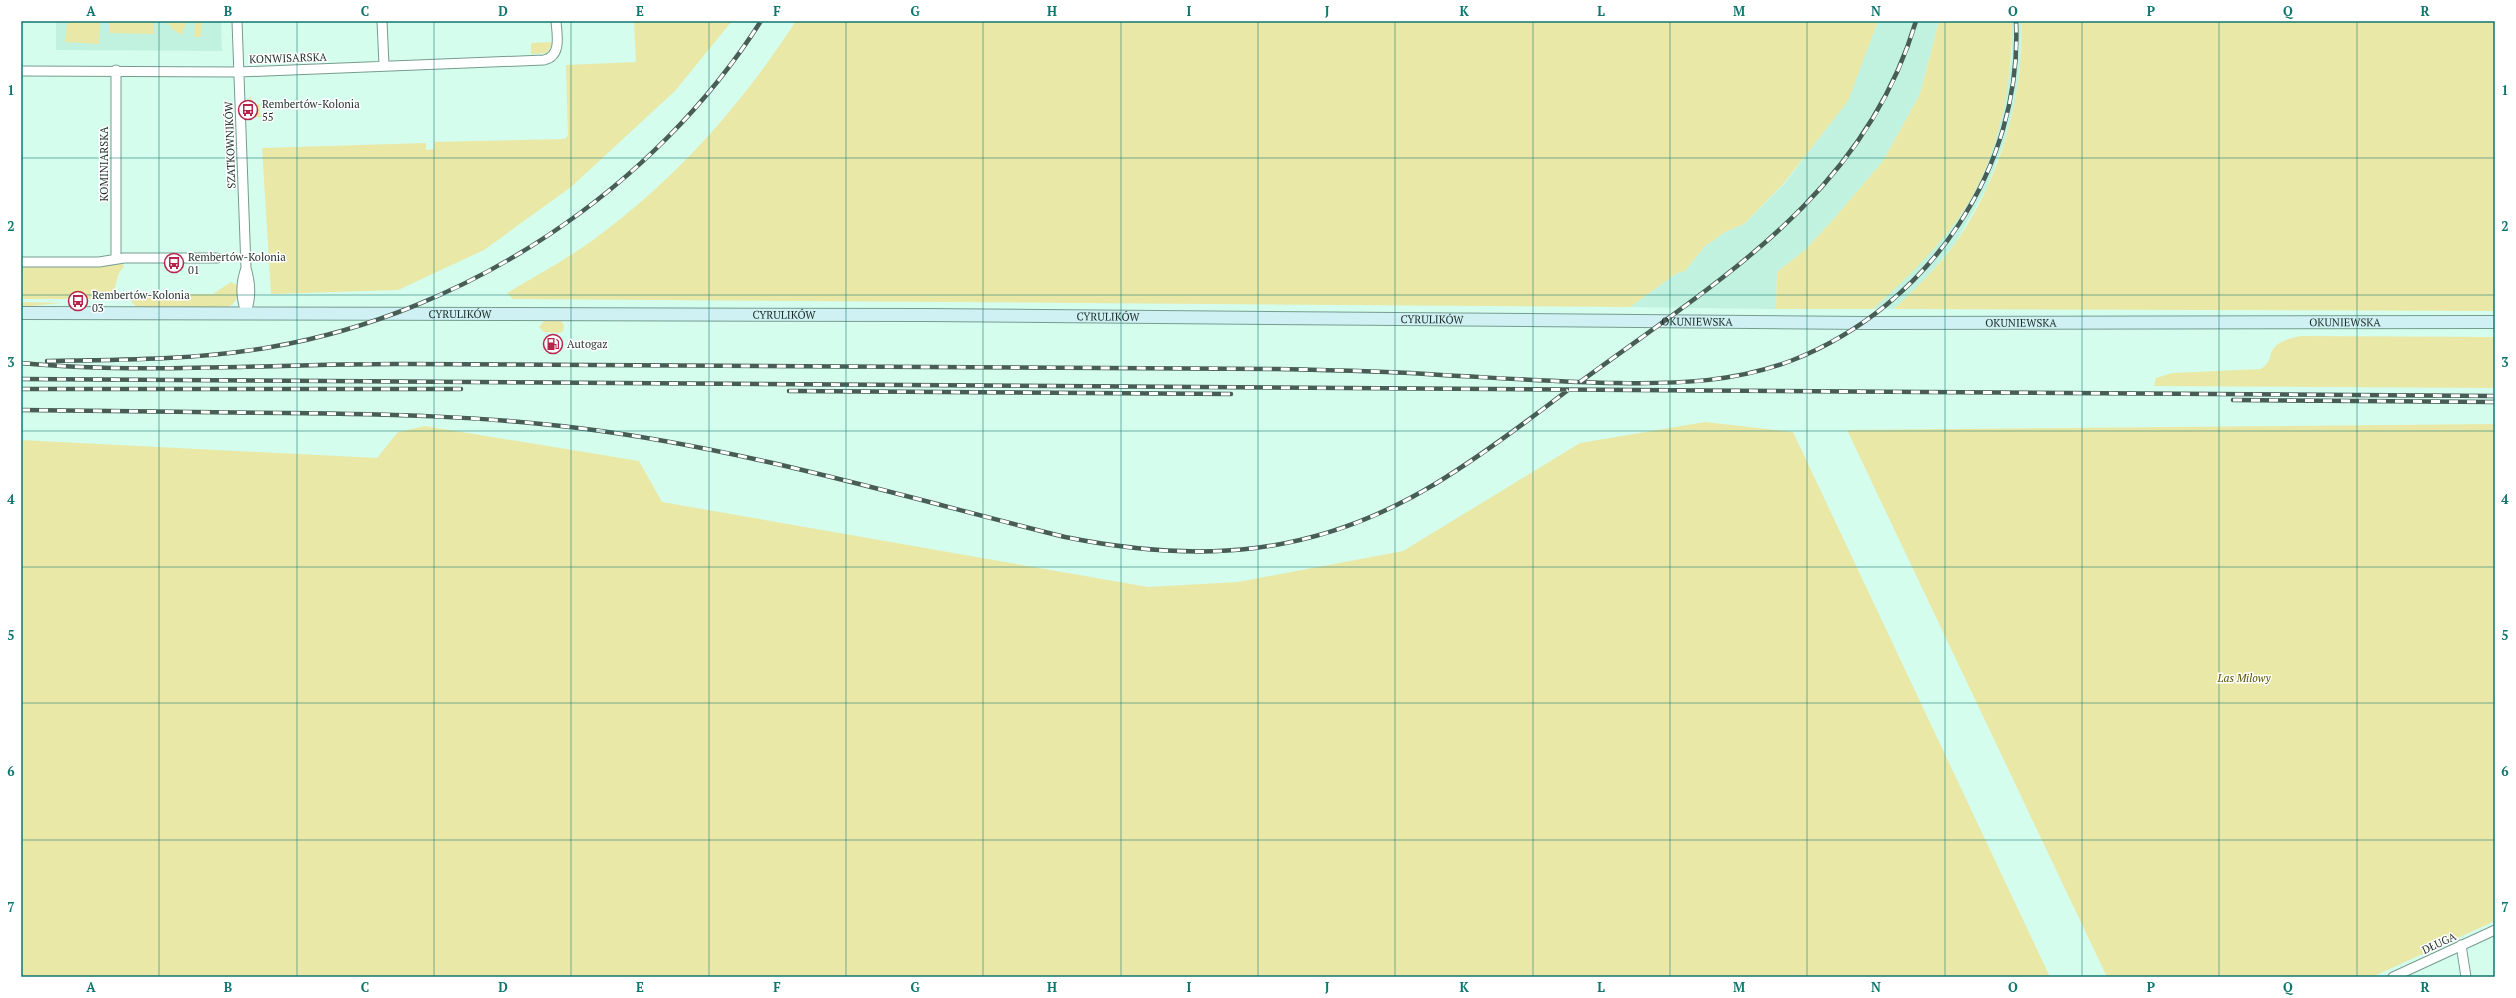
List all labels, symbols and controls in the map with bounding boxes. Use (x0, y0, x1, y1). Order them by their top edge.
text: A (86, 2, 96, 20)
text: B (224, 2, 232, 20)
text: C (361, 2, 369, 20)
text: D (498, 2, 508, 20)
text: E (636, 2, 644, 20)
text: F (773, 2, 781, 20)
text: G (910, 2, 920, 20)
text: H (1047, 2, 1057, 20)
text: I (1187, 2, 1192, 20)
text: J (1325, 2, 1330, 20)
text: K (1459, 2, 1469, 20)
text: L (1597, 2, 1605, 20)
text: M (1733, 2, 1745, 20)
text: N (1871, 2, 1881, 20)
text: O (2008, 2, 2018, 20)
text: P (2147, 2, 2155, 20)
text: Q (2283, 2, 2294, 20)
text: R (2420, 2, 2430, 20)
street label: KONWISARSKA (249, 50, 328, 66)
text: 1 (7, 81, 15, 99)
text: 1 (2501, 81, 2509, 99)
place label: Rembertów-Kolonia 55 (262, 97, 360, 124)
bus stop icon: Rembertów-Kolonia 55 (237, 99, 259, 121)
street label: SZATKOWNIKÓW (221, 100, 239, 189)
street label: KOMINIARSKA (97, 126, 111, 202)
text: 2 (7, 217, 15, 235)
text: 2 (2501, 217, 2509, 235)
place label: Rembertów-Kolonia 01 (188, 250, 286, 277)
bus stop icon: Rembertów-Kolonia 01 (163, 252, 185, 274)
place label: Rembertów-Kolonia 03 (92, 288, 190, 315)
bus stop icon: Rembertów-Kolonia 03 (67, 290, 89, 312)
street label: CYRULIKÓW (428, 307, 492, 321)
street label: CYRULIKÓW (752, 308, 816, 322)
street label: CYRULIKÓW (1076, 309, 1140, 324)
street label: CYRULIKÓW (1400, 312, 1464, 327)
street label: OKUNIEWSKA (1661, 314, 1733, 329)
street label: OKUNIEWSKA (2309, 315, 2381, 329)
street label: OKUNIEWSKA (1985, 316, 2057, 330)
fuel station icon: Autogaz (542, 333, 564, 355)
place label: Autogaz (567, 337, 608, 351)
text: 3 (7, 353, 15, 371)
text: 3 (2501, 353, 2509, 371)
text: 4 (7, 490, 15, 508)
text: 4 (2501, 490, 2509, 508)
text: 5 (7, 626, 15, 644)
text: 5 (2501, 626, 2509, 644)
park label: Las Milowy (2217, 671, 2271, 685)
text: 6 (7, 762, 15, 780)
text: 6 (2501, 762, 2509, 780)
text: 7 (7, 898, 15, 916)
text: 7 (2501, 898, 2509, 916)
street label: DŁUGA (2420, 929, 2459, 957)
text: A (86, 978, 96, 996)
text: B (224, 978, 232, 996)
text: C (361, 978, 369, 996)
text: D (498, 978, 508, 996)
text: E (636, 978, 644, 996)
text: F (773, 978, 781, 996)
text: G (910, 978, 920, 996)
text: H (1047, 978, 1057, 996)
text: I (1187, 978, 1192, 996)
text: J (1325, 978, 1330, 996)
text: K (1459, 978, 1469, 996)
text: L (1597, 978, 1605, 996)
text: M (1733, 978, 1745, 996)
text: N (1871, 978, 1881, 996)
text: O (2008, 978, 2018, 996)
text: P (2147, 978, 2155, 996)
text: Q (2283, 978, 2294, 996)
text: R (2420, 978, 2430, 996)

